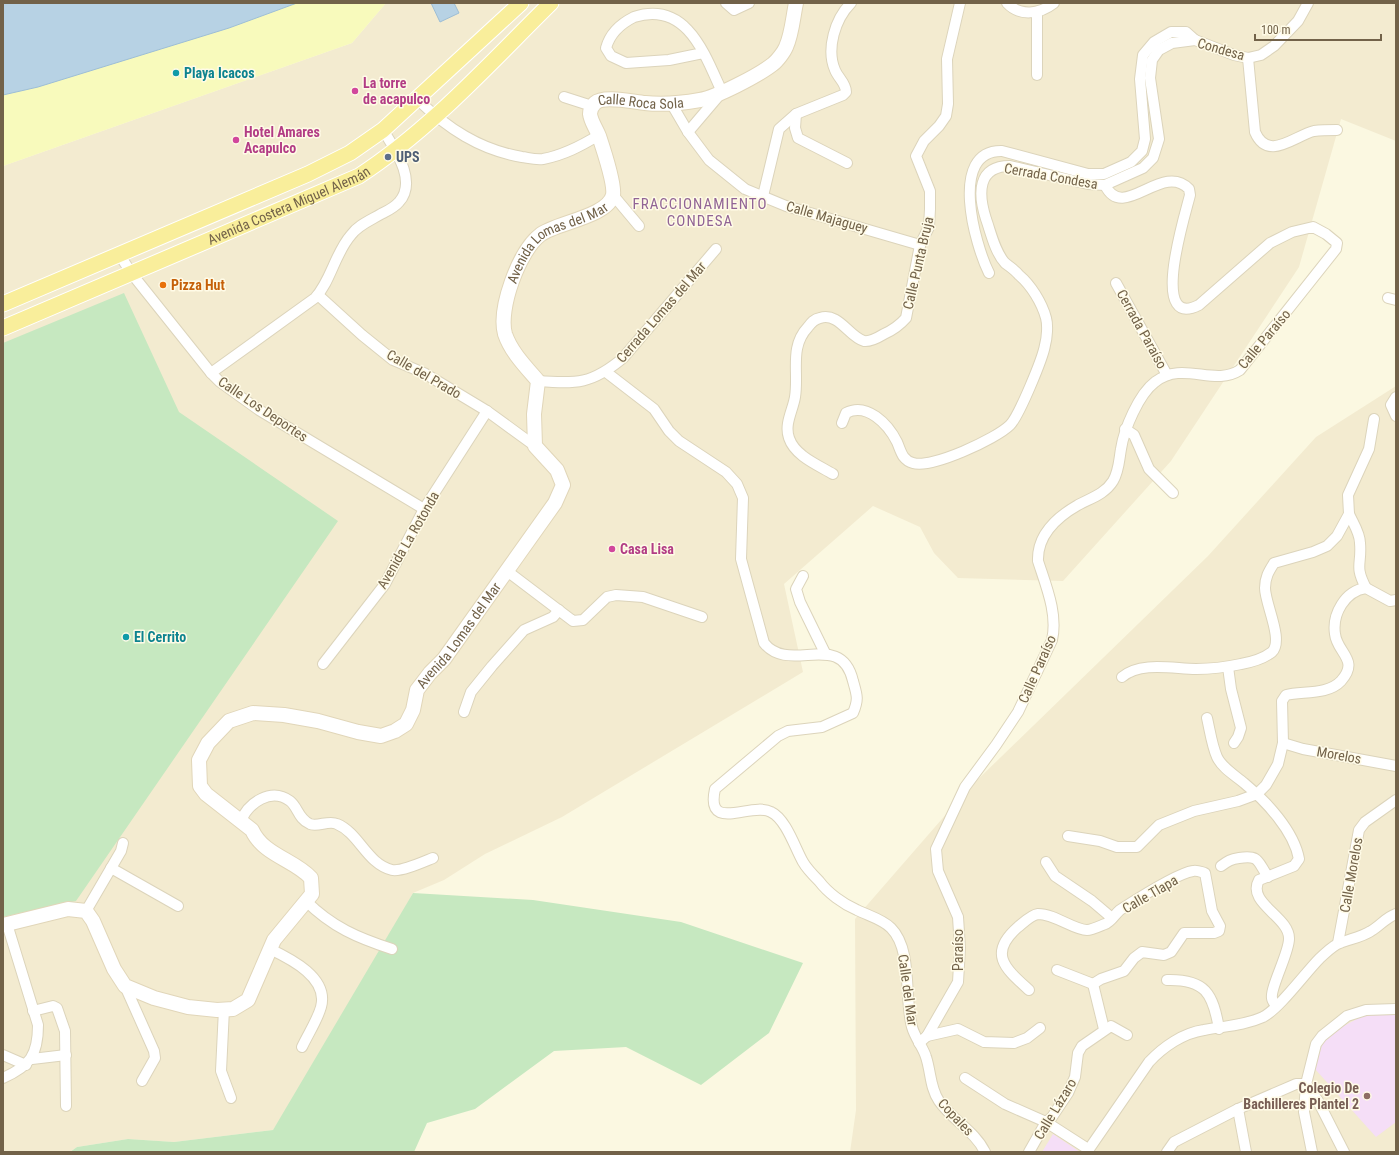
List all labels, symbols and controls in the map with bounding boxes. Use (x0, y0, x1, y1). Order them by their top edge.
scale bar (1255, 16, 1381, 42)
text: 100 m (1261, 23, 1291, 37)
street label: Condesa (1196, 35, 1246, 63)
place label: Playa Icacos (184, 65, 255, 81)
marker: Playa Icacos (171, 68, 181, 78)
place label: La torre de acapulco (363, 75, 430, 107)
marker: La torre de acapulco (350, 86, 360, 96)
street label: Calle Roca Sola (596, 91, 684, 112)
place label: Hotel Amares Acapulco (244, 124, 320, 156)
marker: Hotel Amares Acapulco (231, 135, 241, 145)
place label: UPS (396, 149, 420, 165)
marker: UPS (383, 152, 393, 162)
street label: Cerrada Condesa (1003, 160, 1099, 192)
street label: Avenida Costera Miguel Alemán (205, 163, 373, 248)
district label: FRACCIONAMIENTO CONDESA (633, 195, 767, 230)
street label: Calle Majaguey (784, 198, 870, 236)
street label: Avenida Lomas del Mar (504, 199, 611, 286)
street label: Calle Punta Bruja (900, 215, 936, 311)
street label: Cerrada Lomas del Mar (613, 258, 709, 366)
place label: Pizza Hut (171, 277, 225, 293)
marker: Pizza Hut (158, 280, 168, 290)
street label: Cerrada Paraíso (1114, 287, 1170, 371)
street label: Calle Paraíso (1235, 306, 1293, 372)
street label: Calle del Prado (384, 346, 464, 402)
street label: Calle Los Deportes (215, 373, 311, 445)
street label: Avenida La Rotonda (374, 489, 442, 591)
place label: Casa Lisa (620, 541, 674, 557)
marker: Casa Lisa (607, 544, 617, 554)
street label: Avenida Lomas del Mar (413, 579, 504, 691)
place label: El Cerrito (134, 629, 186, 645)
marker: El Cerrito (121, 632, 131, 642)
street label: Calle Paraíso (1015, 633, 1059, 705)
street label: Morelos (1315, 743, 1363, 767)
street label: Calle Morelos (1337, 836, 1365, 914)
street label: Calle Tlapa (1119, 872, 1181, 916)
street label: Paraíso (950, 929, 966, 971)
street label: Calle del Mar (895, 953, 921, 1027)
street label: Calle Lázaro (1031, 1076, 1079, 1142)
place label: Colegio De Bachilleres Plantel 2 (1243, 1080, 1359, 1112)
marker: Colegio De Bachilleres Plantel 2 (1362, 1091, 1372, 1101)
street label: Copales (935, 1095, 977, 1139)

